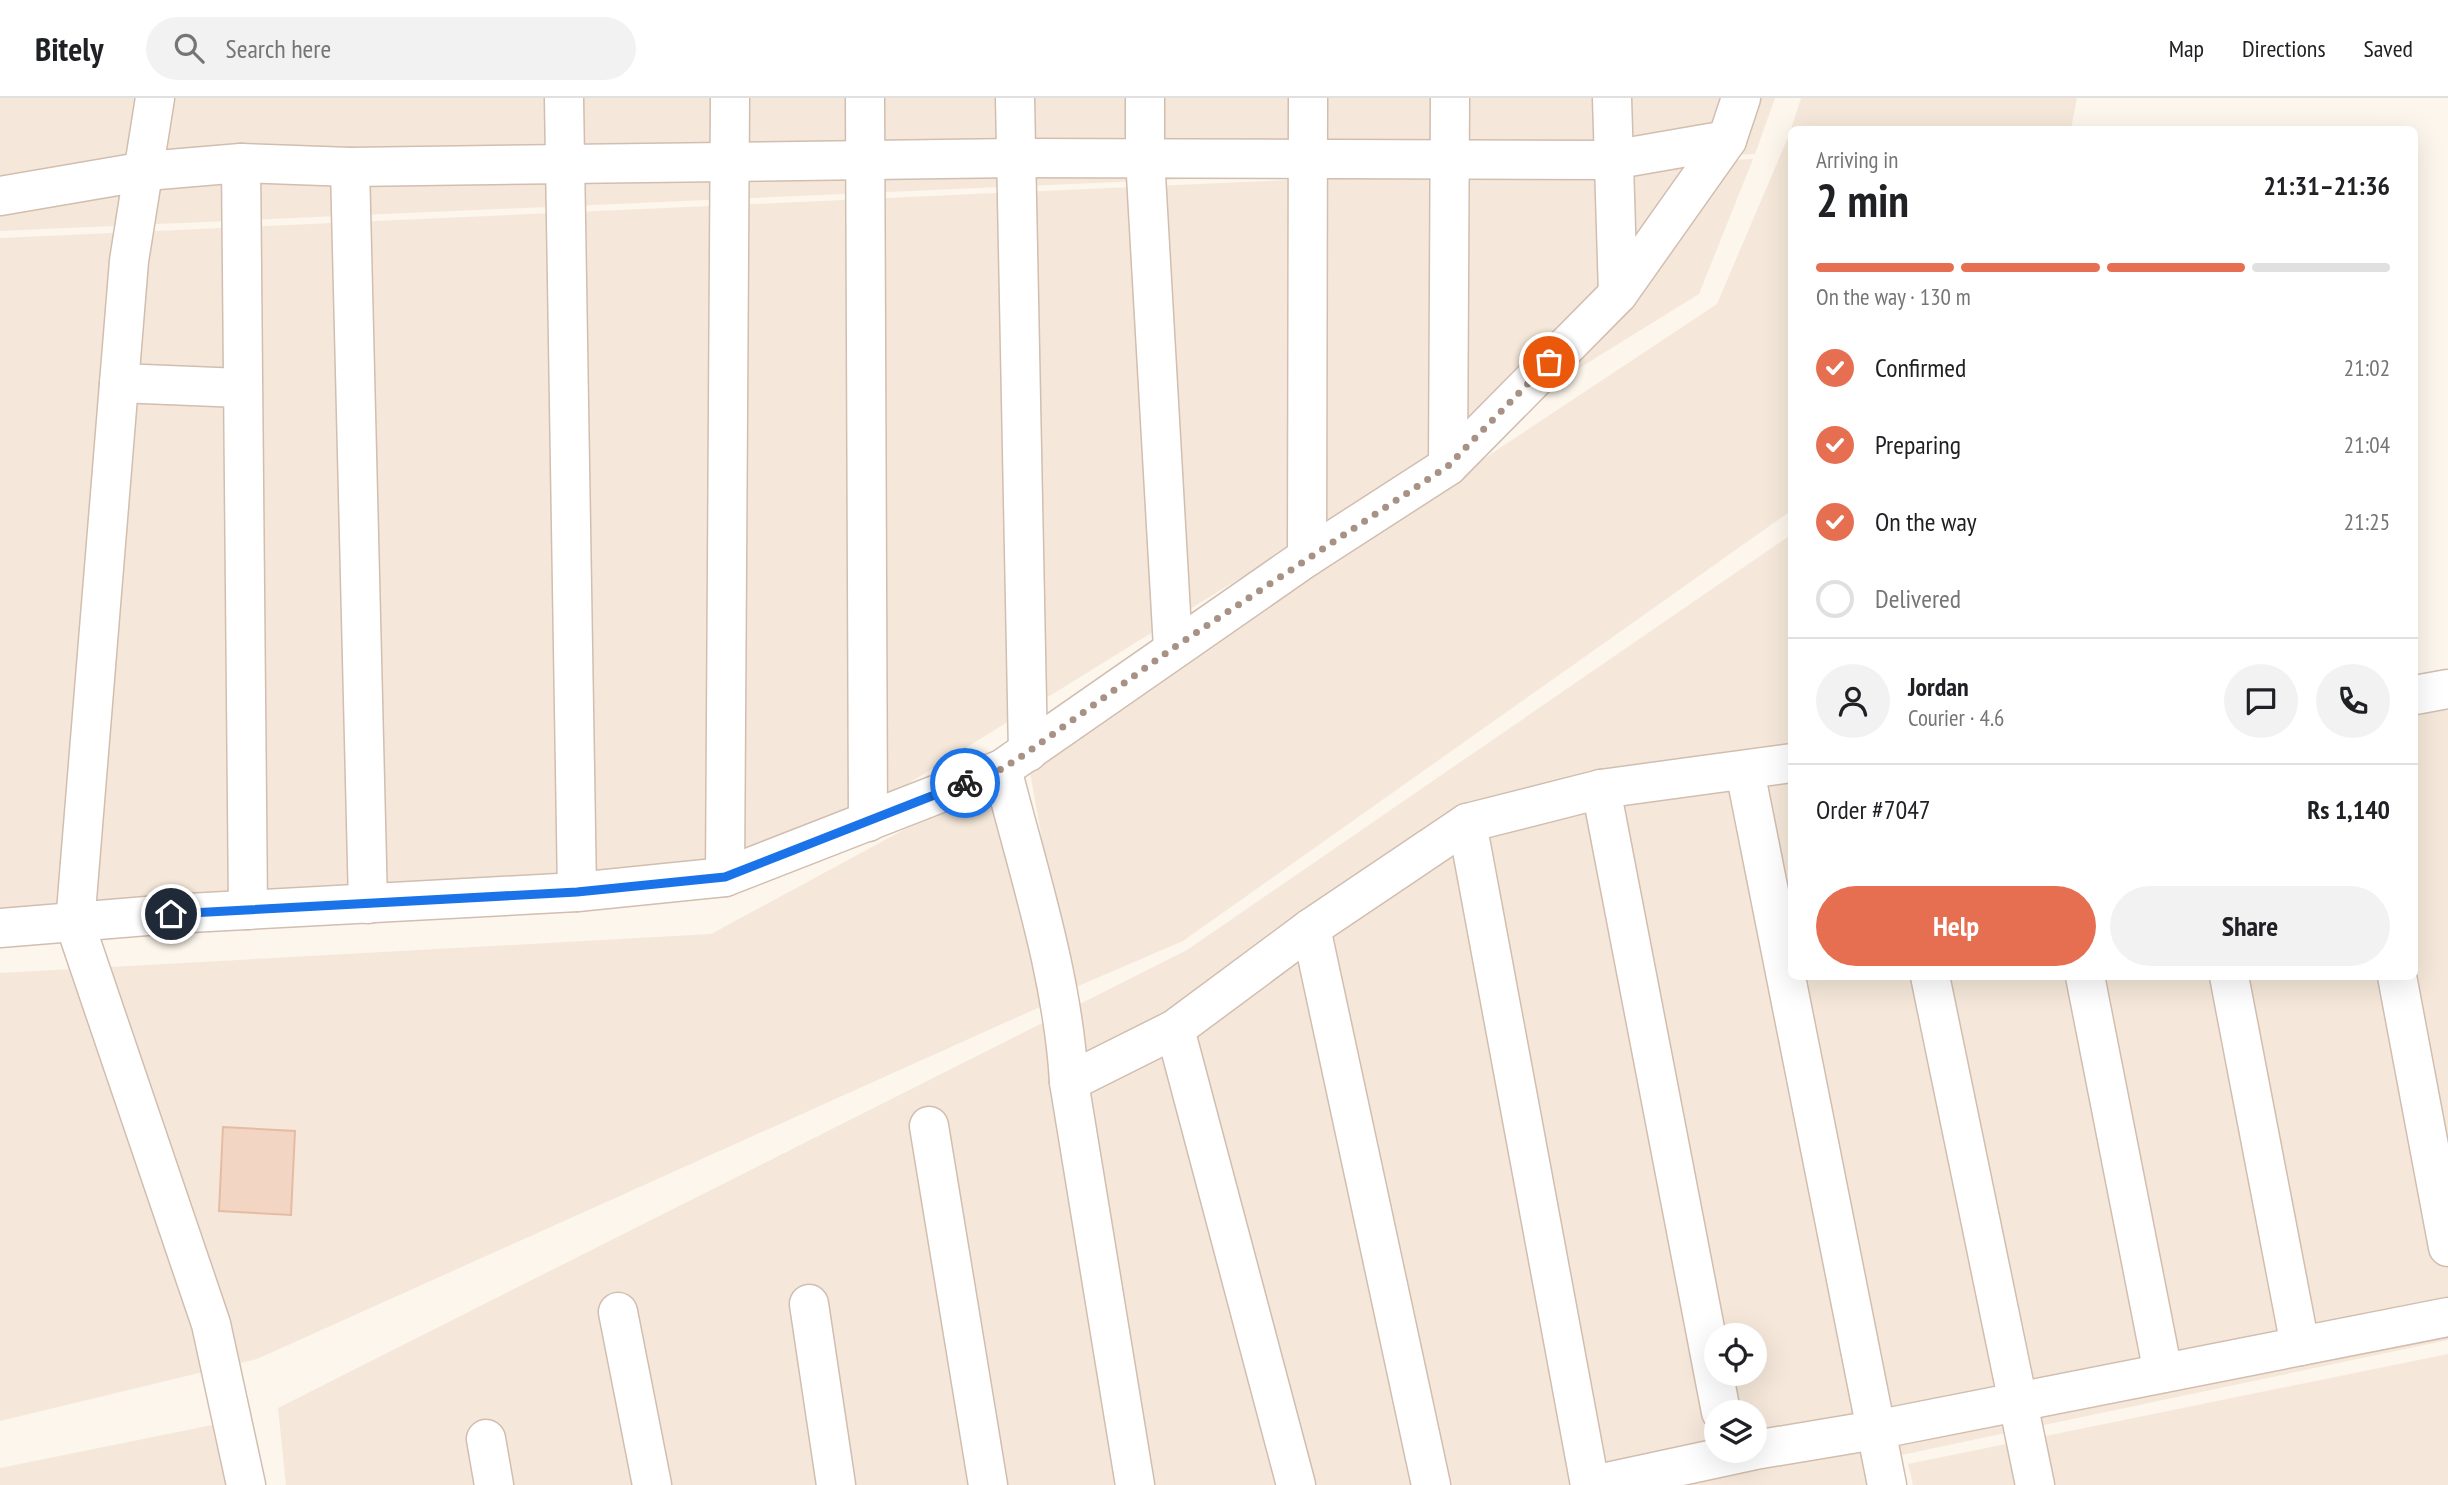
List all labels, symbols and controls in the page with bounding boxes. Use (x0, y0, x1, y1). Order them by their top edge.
search box (146, 17, 636, 80)
text: Bitely (35, 27, 104, 70)
icon: search (170, 29, 208, 67)
text: Search here (226, 32, 331, 65)
text: Map (2169, 33, 2204, 64)
text: Directions (2242, 33, 2326, 64)
text: Saved (2364, 33, 2413, 64)
text: Arriving in (1816, 145, 1898, 174)
text: 21:31–21:36 (2263, 169, 2390, 202)
text: 2 min (1816, 170, 1909, 230)
text: On the way · 130 m (1816, 282, 1971, 311)
pin (1519, 332, 1579, 392)
icon: bag (1530, 343, 1568, 381)
icon: check (1816, 349, 1854, 387)
text: Confirmed (1875, 351, 1966, 384)
text: 21:02 (2344, 353, 2390, 382)
icon: check (1816, 426, 1854, 464)
text: Preparing (1875, 428, 1961, 461)
text: 21:04 (2344, 430, 2390, 459)
icon: check (1816, 503, 1854, 541)
text: On the way (1875, 505, 1977, 538)
text: 21:25 (2344, 507, 2390, 536)
text: Delivered (1875, 582, 1961, 615)
button: person (1816, 664, 1890, 738)
button: chat (2224, 664, 2298, 738)
button: phone (2316, 664, 2390, 738)
text: Jordan (1908, 670, 1969, 703)
text: Courier · 4.6 (1908, 703, 2004, 732)
courier (930, 748, 1000, 818)
icon: bike (946, 764, 984, 802)
text: Order #7047 (1816, 793, 1931, 826)
text: Rs 1,140 (2307, 793, 2390, 826)
pin (141, 884, 201, 944)
button: Help (1816, 886, 2096, 966)
button: Share (2110, 886, 2390, 966)
icon: home (152, 895, 190, 933)
map controls (1704, 1323, 1767, 1463)
button: locate (1704, 1323, 1767, 1386)
button: layers (1704, 1400, 1767, 1463)

